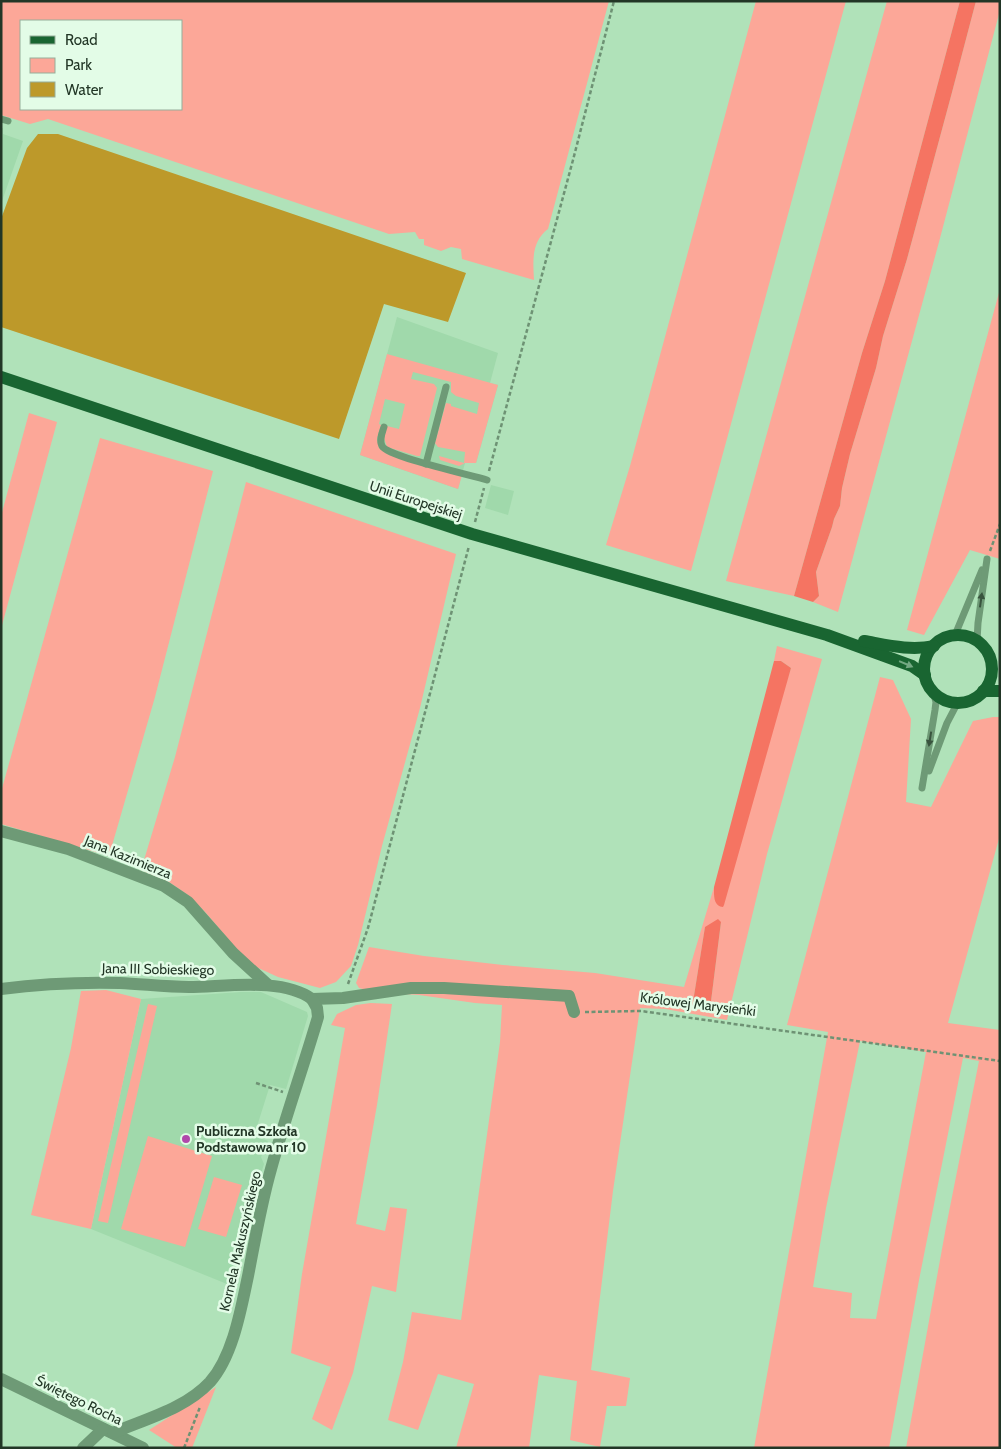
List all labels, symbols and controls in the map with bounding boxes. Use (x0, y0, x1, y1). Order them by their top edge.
legend (20, 20, 182, 110)
text: Road (65, 31, 98, 49)
text: Park (65, 56, 92, 74)
text: Water (65, 81, 103, 99)
street label: Unii Europejskiej (367, 476, 465, 524)
one-way arrow (977, 591, 985, 607)
one-way arrow (899, 660, 913, 668)
one-way arrow (926, 732, 934, 748)
street label: Jana Kazimierza (81, 831, 174, 883)
street label: Jana III Sobieskiego (101, 959, 215, 979)
street label: Królowej Marysieńki (639, 988, 757, 1020)
place label: Publiczna Szkoła Podstawowa nr 10 (196, 1122, 307, 1156)
marker: Publiczna Szkoła Podstawowa nr 10 (180, 1133, 192, 1145)
street label: Kornela Makuszyńskiego (215, 1169, 265, 1313)
street label: Świętego Rocha (33, 1371, 126, 1429)

